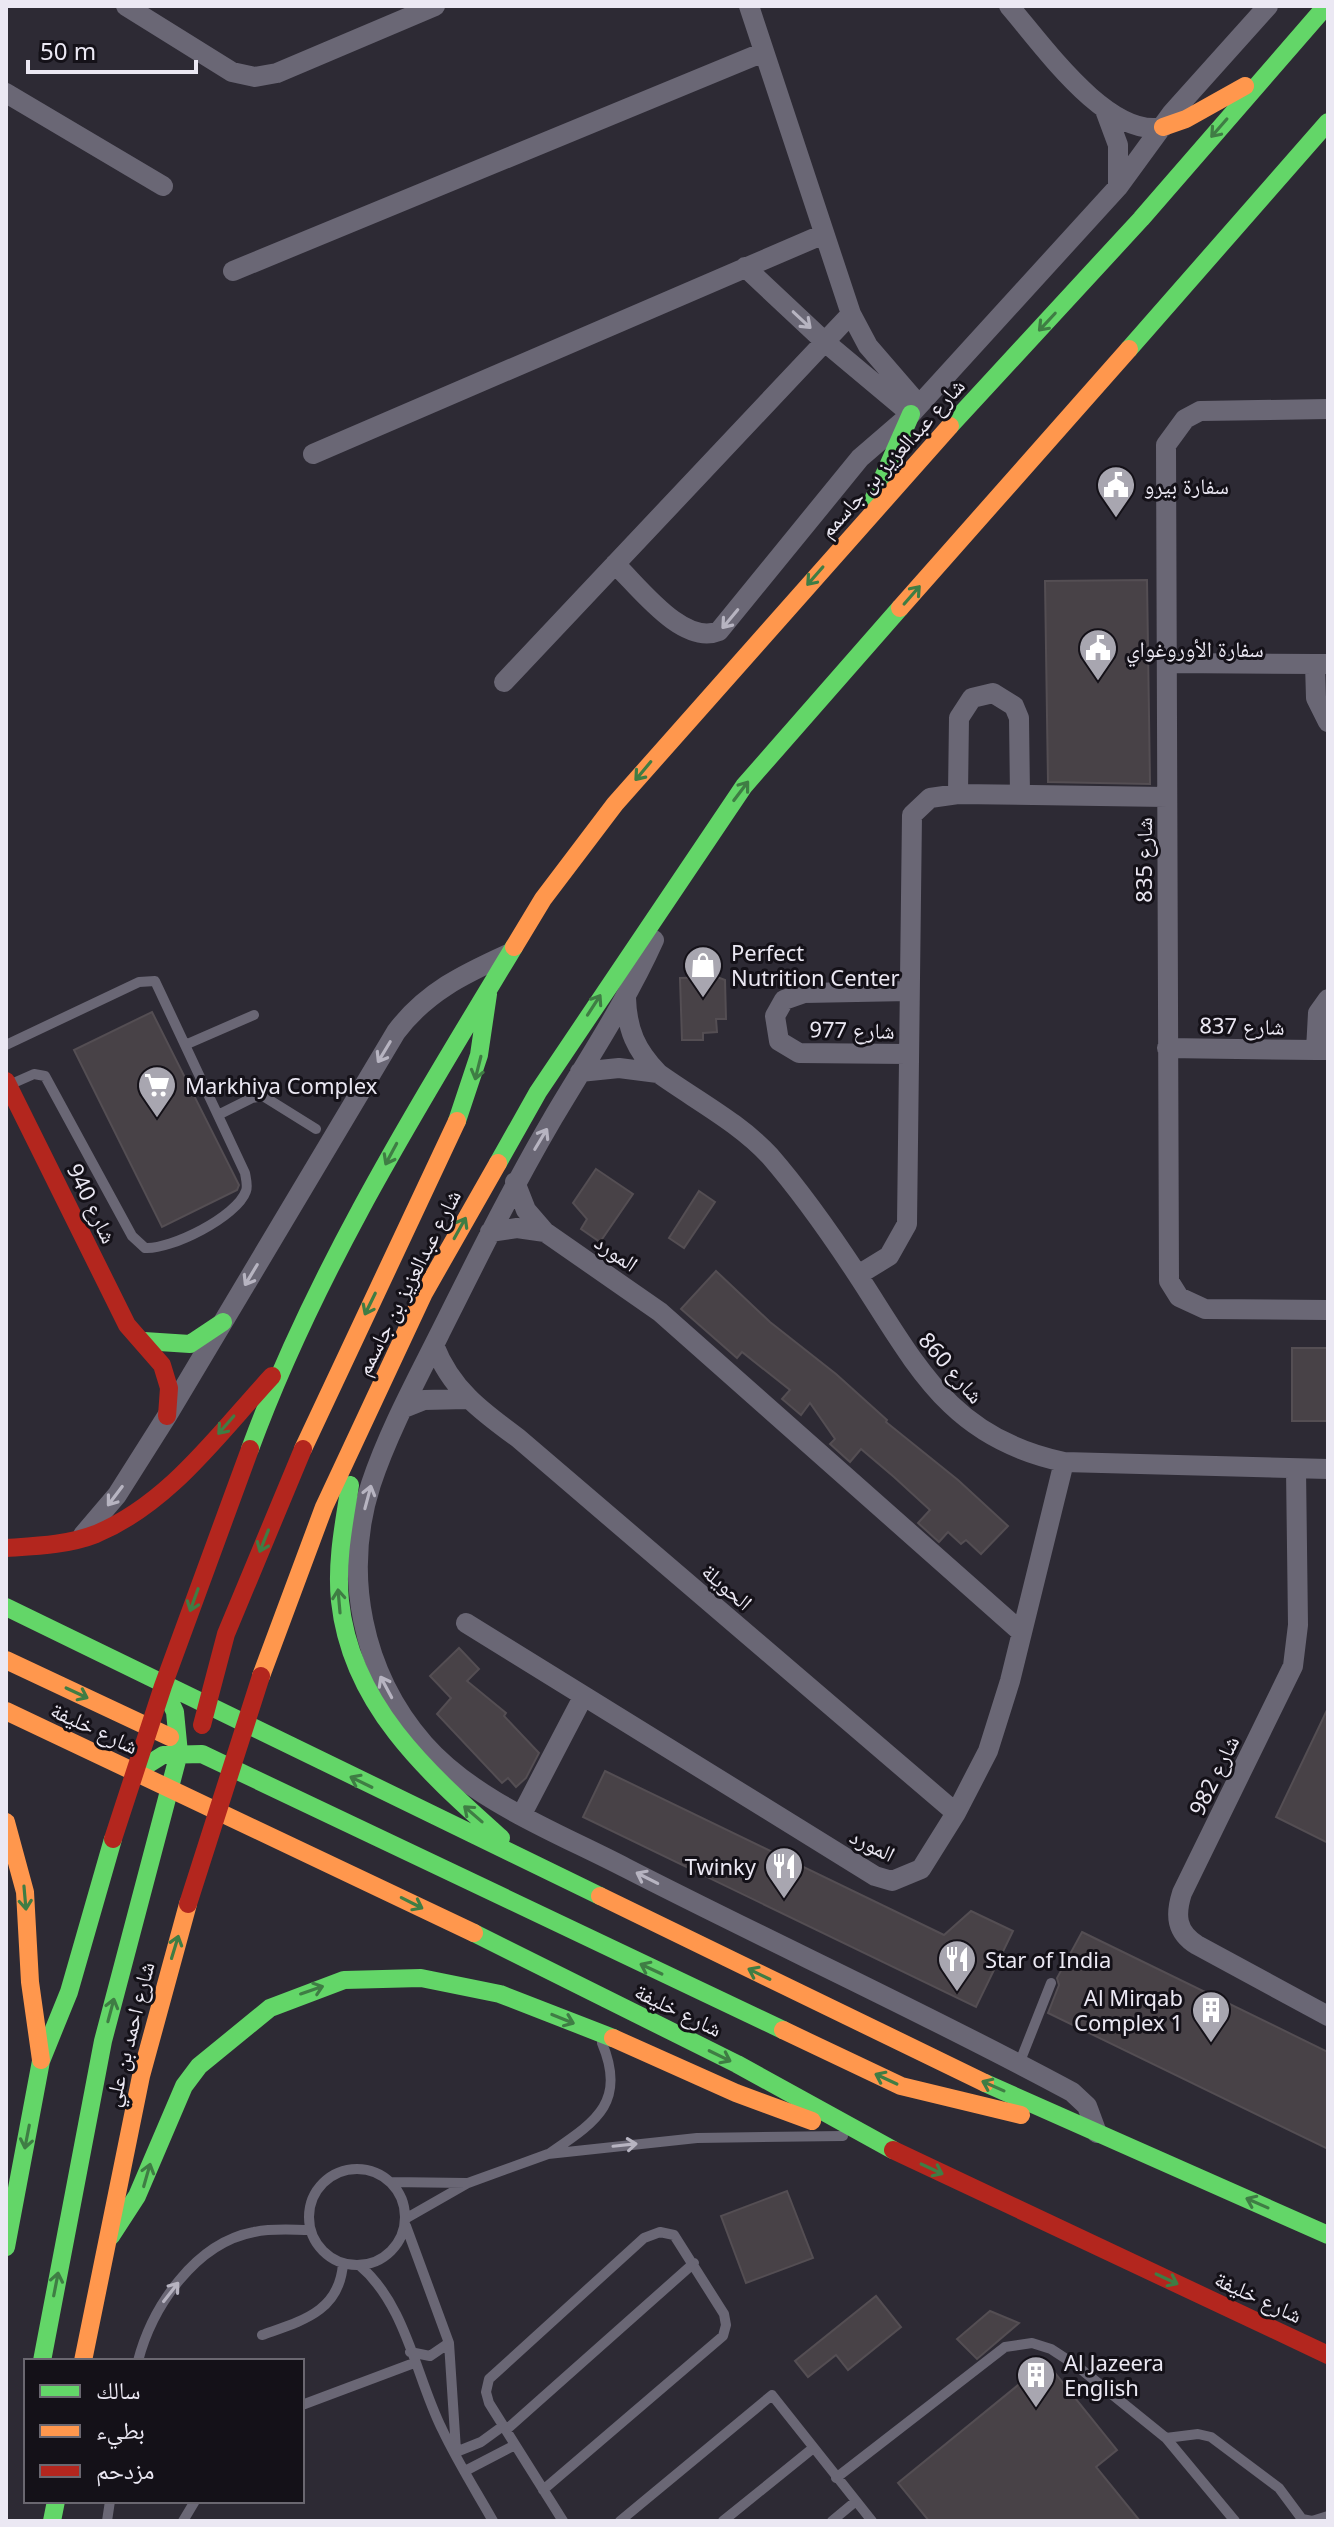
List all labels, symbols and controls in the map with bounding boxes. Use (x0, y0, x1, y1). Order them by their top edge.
scale bar (28, 24, 196, 74)
text: 50 m (40, 34, 96, 67)
one-way arrow (1210, 117, 1228, 137)
one-way arrow (791, 311, 811, 329)
one-way arrow (1037, 312, 1056, 332)
street label: شارع عبدالعزيز بن جاسمم (811, 371, 971, 544)
public building icon: سفارة بيرو (1095, 464, 1137, 519)
place label: سفارة بيرو (1144, 470, 1229, 500)
one-way arrow (806, 566, 824, 586)
one-way arrow (903, 585, 921, 605)
one-way arrow (721, 608, 739, 629)
public building icon: سفارة الأوروغواي (1077, 627, 1119, 682)
place label: سفارة الأوروغواي (1126, 633, 1264, 667)
one-way arrow (634, 760, 651, 781)
one-way arrow (733, 781, 750, 802)
street label: شارع 835 (1128, 817, 1158, 903)
place label: Perfect Nutrition Center (731, 937, 900, 992)
shop icon: Perfect Nutrition Center (682, 944, 724, 999)
one-way arrow (586, 994, 602, 1017)
street label: شارع 837 (1199, 1009, 1285, 1041)
street label: شارع 977 (809, 1013, 895, 1045)
one-way arrow (376, 1040, 392, 1063)
one-way arrow (470, 1054, 485, 1080)
supermarket icon: Markhiya Complex (136, 1064, 178, 1119)
place label: Markhiya Complex (185, 1070, 378, 1100)
one-way arrow (533, 1128, 549, 1151)
one-way arrow (383, 1142, 399, 1166)
street label: شارع 940 (61, 1158, 125, 1248)
street label: شارع عبدالعزيز بن جاسمم (347, 1184, 468, 1381)
one-way arrow (453, 1216, 469, 1240)
street label: المورد (589, 1226, 645, 1278)
one-way arrow (243, 1263, 259, 1286)
one-way arrow (362, 1292, 377, 1316)
street label: شارع 860 (913, 1325, 991, 1409)
one-way arrow (217, 1414, 235, 1434)
one-way arrow (106, 1485, 123, 1506)
one-way arrow (361, 1485, 376, 1511)
one-way arrow (255, 1528, 270, 1553)
street label: الحويلة (696, 1556, 760, 1616)
one-way arrow (186, 1587, 201, 1612)
one-way arrow (331, 1588, 346, 1615)
one-way arrow (377, 1676, 393, 1699)
one-way arrow (64, 1686, 88, 1701)
street label: شارع خليفة (46, 1694, 144, 1760)
street label: شارع 982 (1181, 1730, 1245, 1820)
one-way arrow (350, 1774, 374, 1789)
one-way arrow (464, 1805, 484, 1823)
street label: المورد (845, 1820, 901, 1868)
restaurant icon: Twinky (763, 1845, 805, 1900)
place label: Twinky (685, 1851, 757, 1881)
one-way arrow (635, 1870, 659, 1886)
one-way arrow (18, 1884, 33, 1911)
one-way arrow (399, 1896, 423, 1911)
one-way arrow (168, 1934, 183, 1960)
restaurant icon: Star of India (936, 1938, 978, 1993)
place label: Star of India (985, 1944, 1111, 1974)
street label: شارع احمد بن علي (96, 1958, 164, 2110)
one-way arrow (640, 1961, 664, 1976)
one-way arrow (747, 1966, 771, 1981)
street label: شارع خليفة (630, 1975, 728, 2043)
one-way arrow (299, 1981, 324, 1996)
place label: Al Mirqab Complex 1 (1074, 1982, 1183, 2037)
building icon: Al Mirqab Complex 1 (1190, 1989, 1232, 2044)
one-way arrow (104, 1997, 119, 2023)
one-way arrow (550, 2012, 575, 2027)
one-way arrow (707, 2049, 731, 2064)
one-way arrow (875, 2071, 899, 2086)
one-way arrow (982, 2078, 1006, 2093)
one-way arrow (18, 2124, 33, 2150)
one-way arrow (611, 2138, 638, 2153)
one-way arrow (140, 2162, 155, 2188)
one-way arrow (920, 2162, 944, 2177)
one-way arrow (1245, 2195, 1269, 2210)
street label: شارع خليفة (1210, 2263, 1308, 2329)
one-way arrow (49, 2272, 64, 2297)
one-way arrow (1155, 2272, 1179, 2287)
one-way arrow (163, 2282, 180, 2303)
place label: Al Jazeera English (1064, 2347, 1164, 2402)
building icon: Al Jazeera English (1015, 2354, 1057, 2409)
legend (24, 2359, 304, 2503)
text: سالك (96, 2373, 141, 2406)
text: بطيء (96, 2413, 145, 2450)
text: مزدحم (96, 2453, 155, 2487)

